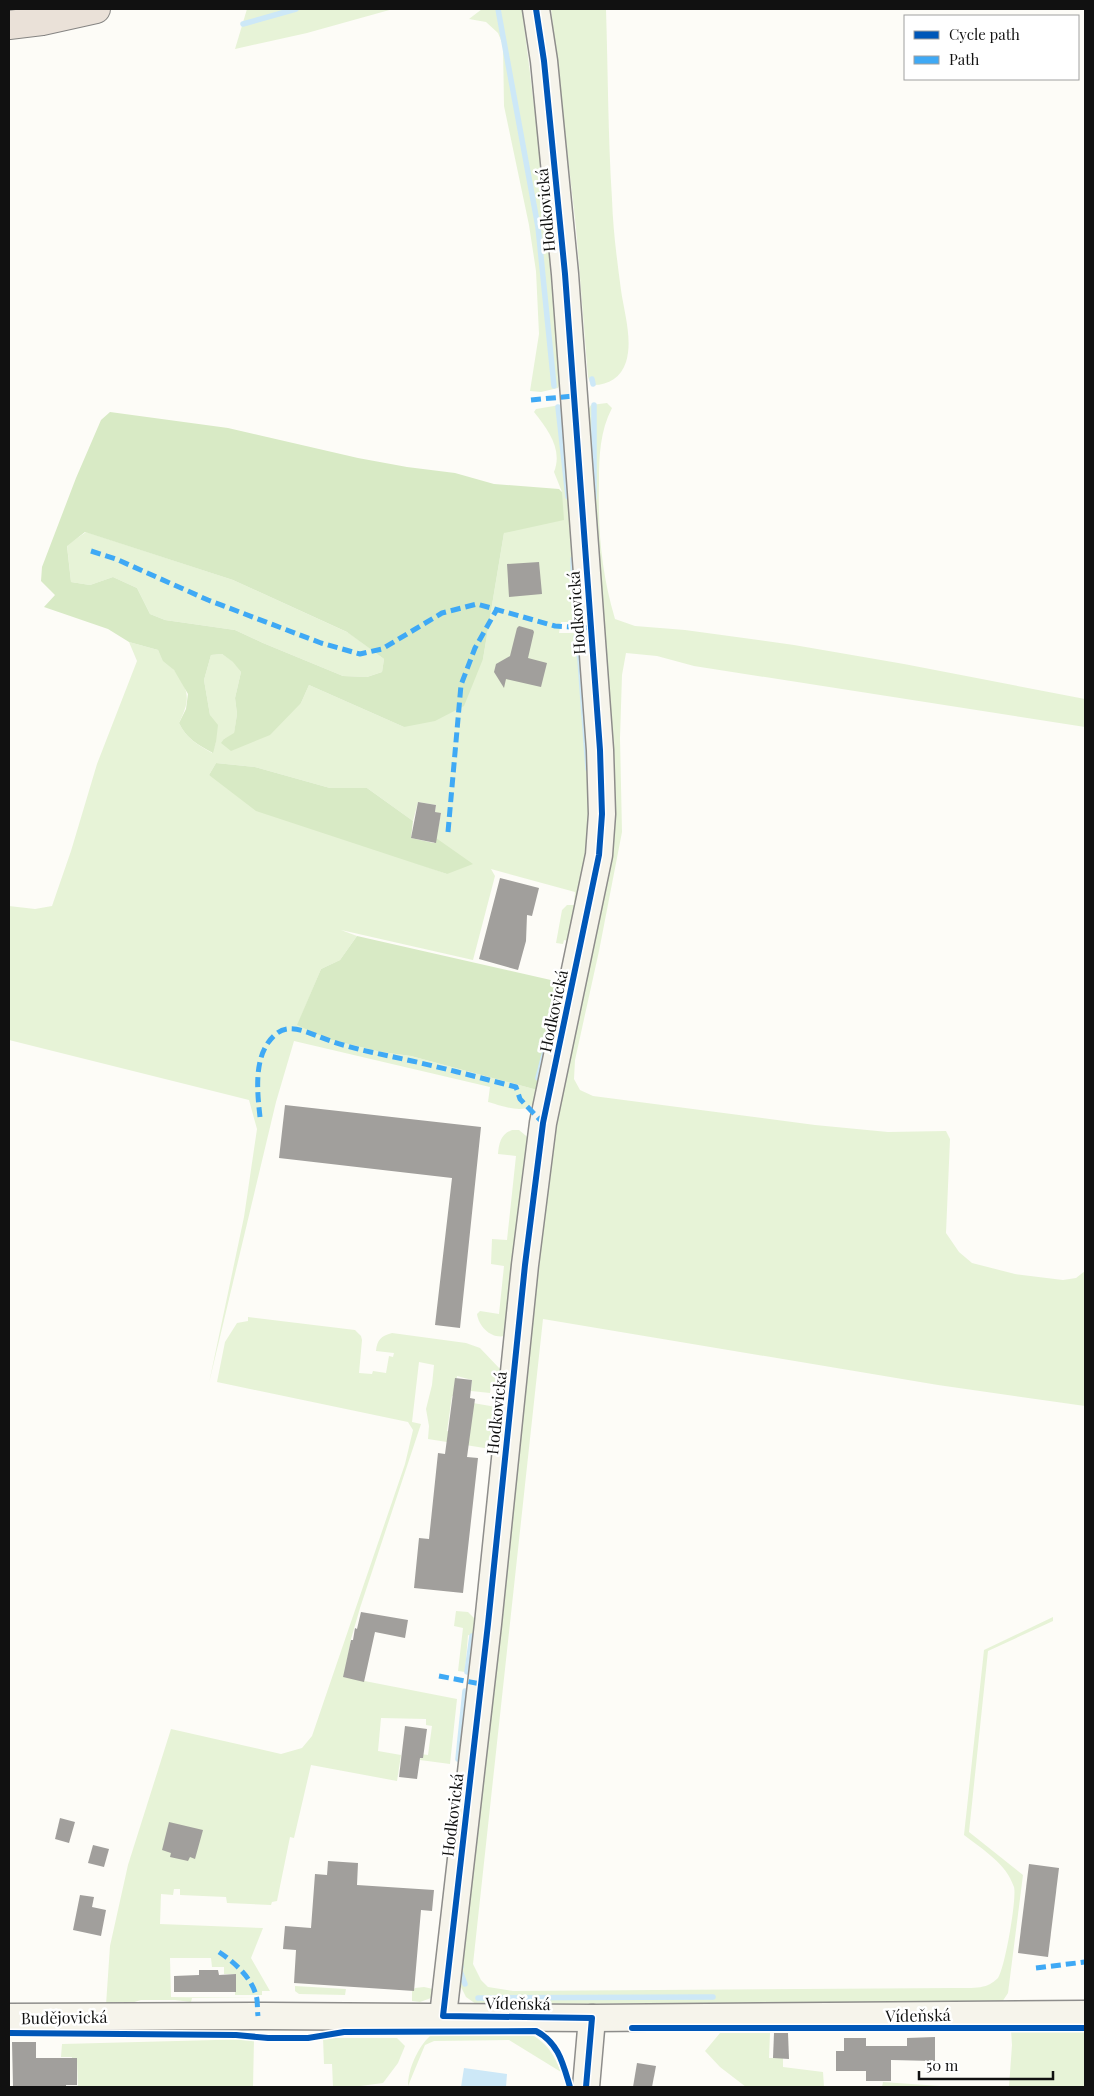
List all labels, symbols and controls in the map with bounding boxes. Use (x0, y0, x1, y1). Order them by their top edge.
legend (904, 15, 1079, 80)
text: Cycle path (949, 24, 1020, 44)
text: Path (949, 49, 979, 69)
street label: Hodkovická (531, 167, 559, 253)
street label: Hodkovická (563, 570, 589, 656)
street label: Hodkovická (534, 968, 572, 1054)
street label: Hodkovická (481, 1370, 511, 1456)
street label: Hodkovická (436, 1772, 468, 1858)
street label: Vídeňská (484, 1992, 551, 2014)
street label: Vídeňská (884, 2004, 951, 2026)
street label: Budějovická (21, 2006, 107, 2028)
scale bar (919, 2048, 1053, 2080)
text: 50 m (926, 2055, 959, 2075)

